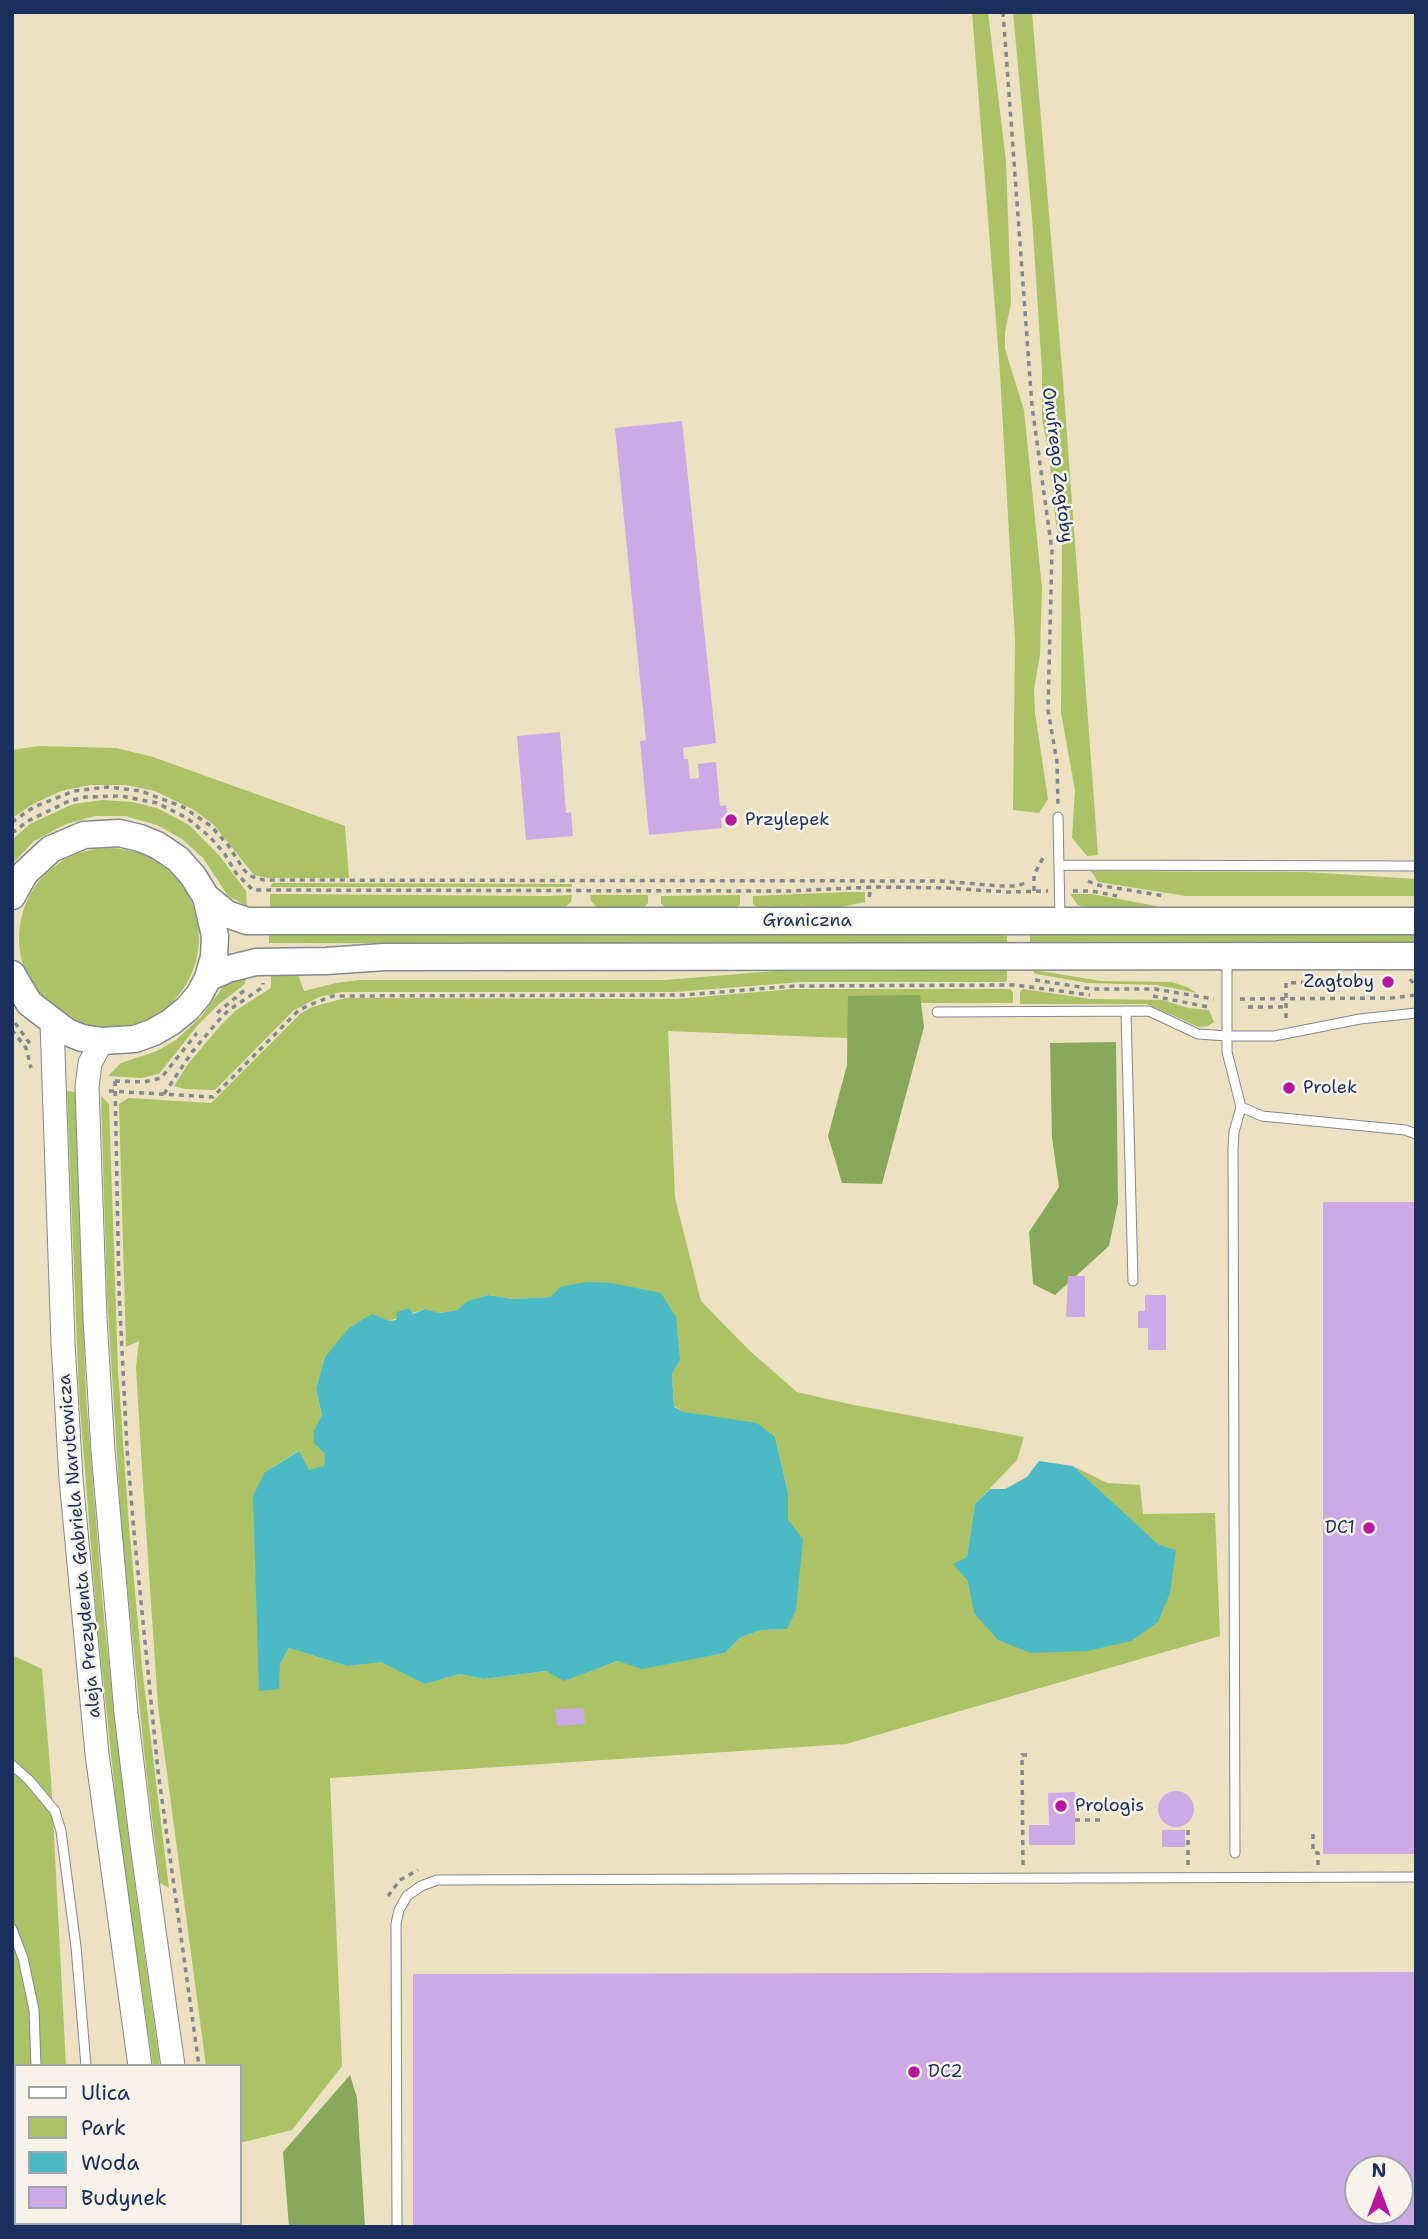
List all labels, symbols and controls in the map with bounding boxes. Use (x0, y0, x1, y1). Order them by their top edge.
street label: Onufrego Zagłoby (1037, 386, 1077, 544)
place label: Przylepek (745, 809, 829, 831)
marker: Przylepek (723, 812, 739, 828)
street label: Graniczna (762, 910, 852, 932)
place label: Zagłoby (1303, 971, 1374, 993)
marker: Zagłoby (1380, 974, 1396, 990)
place label: Prolek (1303, 1077, 1357, 1099)
marker: Prolek (1281, 1080, 1297, 1096)
street label: aleja Prezydenta Gabriela Narutowicza (54, 1373, 106, 1719)
place label: DC1 (1325, 1517, 1355, 1539)
marker: DC1 (1361, 1520, 1377, 1536)
place label: Prologis (1075, 1795, 1144, 1817)
marker: Prologis (1053, 1798, 1069, 1814)
place label: DC2 (928, 2061, 963, 2083)
legend (14, 2064, 242, 2225)
marker: DC2 (906, 2064, 922, 2080)
text: Ulica (81, 2079, 130, 2107)
text: Park (81, 2114, 126, 2142)
text: Woda (81, 2149, 139, 2177)
north arrow (1344, 2155, 1414, 2225)
text: N (1371, 2158, 1387, 2183)
text: Budynek (81, 2184, 167, 2212)

